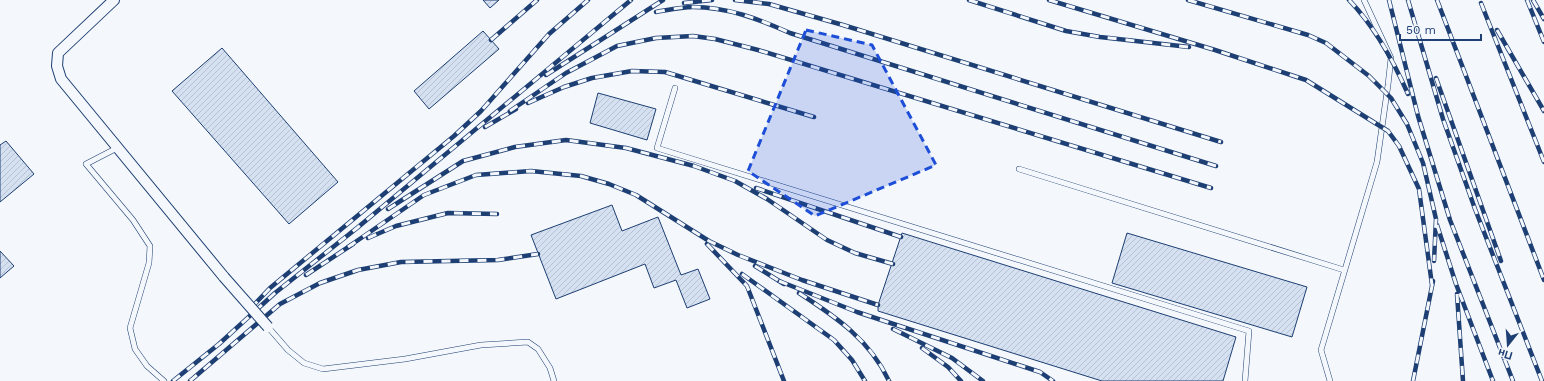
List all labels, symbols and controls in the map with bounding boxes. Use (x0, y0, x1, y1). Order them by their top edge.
scale bar (1400, 16, 1481, 42)
text: 50 m (1406, 23, 1436, 37)
north arrow (1488, 325, 1528, 365)
text: Пн (1496, 346, 1514, 362)

